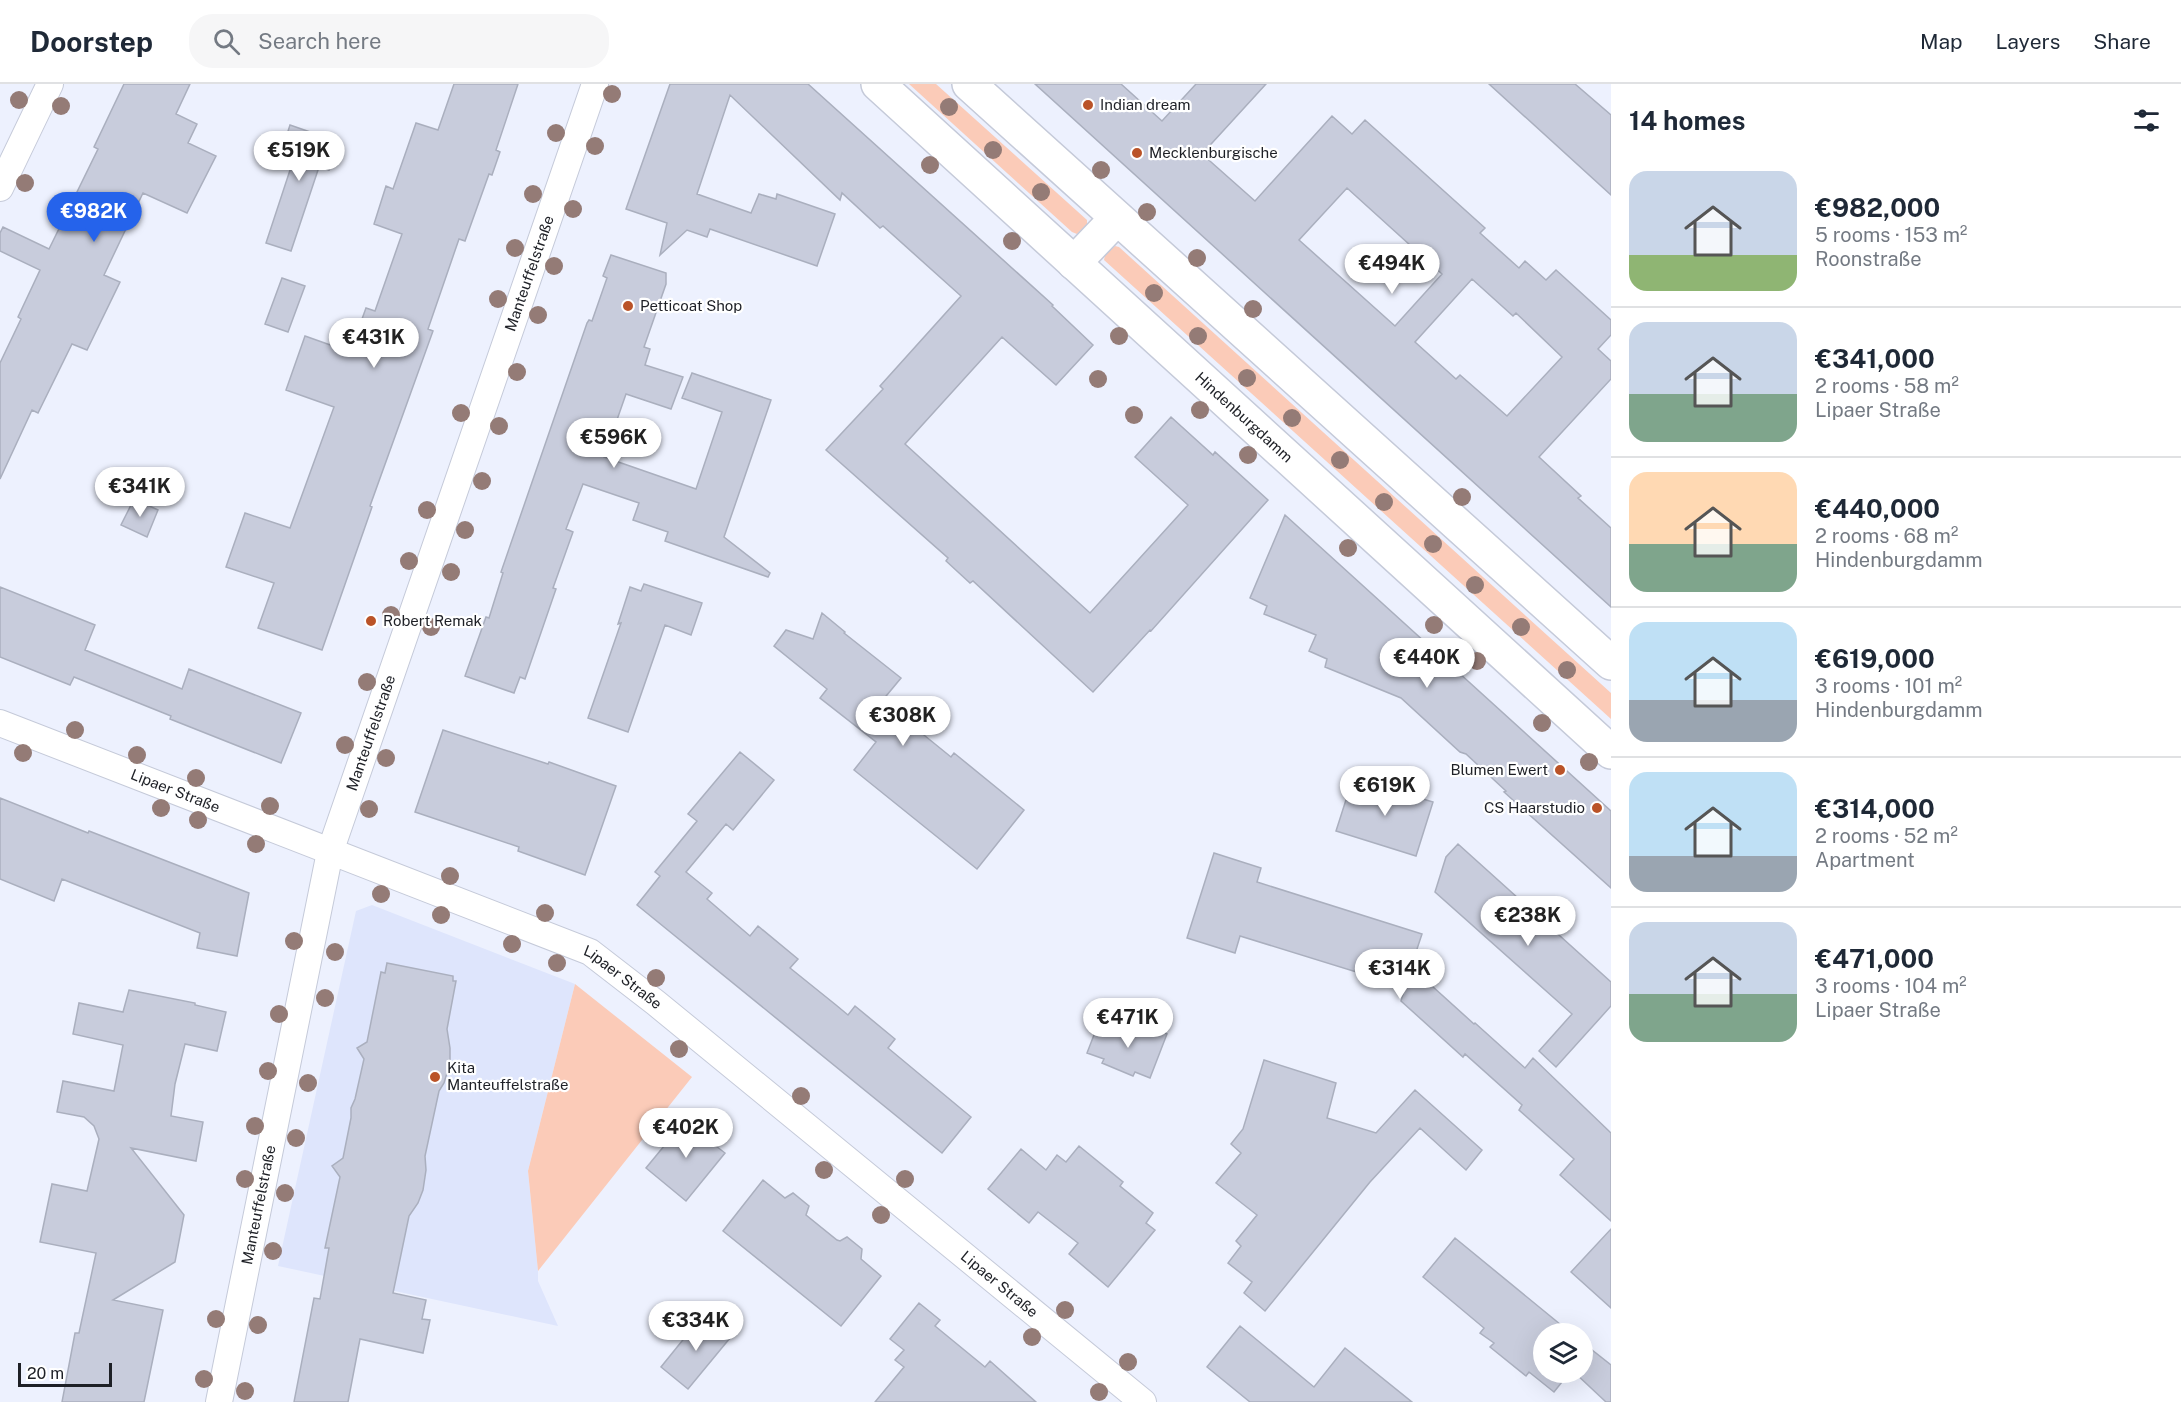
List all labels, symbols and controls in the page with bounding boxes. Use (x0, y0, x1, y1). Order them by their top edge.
search box (189, 14, 609, 68)
text: Doorstep (30, 25, 153, 58)
icon: search (210, 25, 243, 58)
text: Search here (258, 28, 381, 54)
text: Map (1920, 29, 1963, 54)
text: Layers (1996, 29, 2060, 54)
text: Share (2093, 29, 2151, 54)
place label: Indian dream (1100, 96, 1191, 113)
marker: Indian dream (1081, 98, 1095, 112)
icon: filters (2130, 104, 2163, 137)
text: 14 homes (1629, 105, 1745, 136)
pin: €519K (257, 131, 341, 182)
text: €519K (268, 138, 330, 162)
place label: Mecklenburgische (1149, 144, 1278, 161)
marker: Mecklenburgische (1130, 146, 1144, 160)
pin: €982K (52, 192, 136, 243)
text: €982,000 (1815, 192, 1940, 223)
icon: home (1677, 195, 1749, 267)
text: €982K (61, 199, 127, 223)
street label: Manteuffelstraße (501, 213, 557, 334)
text: 5 rooms · 153 m² (1815, 223, 1967, 247)
pin: €494K (1350, 244, 1434, 295)
text: Roonstraße (1815, 247, 1922, 271)
text: €494K (1359, 251, 1425, 275)
place label: Petticoat Shop (640, 297, 742, 314)
marker: Petticoat Shop (621, 299, 635, 313)
pin: €431K (332, 318, 416, 369)
text: €431K (343, 325, 405, 349)
text: €341,000 (1815, 343, 1935, 374)
icon: home (1677, 346, 1749, 418)
street label: Hindenburgdamm (1192, 368, 1296, 466)
text: 2 rooms · 58 m² (1815, 374, 1959, 398)
text: Lipaer Straße (1815, 398, 1941, 422)
pin: €596K (572, 418, 656, 469)
text: €596K (580, 425, 648, 449)
pin: €341K (98, 467, 182, 518)
text: €341K (109, 474, 171, 498)
text: €440,000 (1815, 493, 1940, 524)
icon: home (1677, 496, 1749, 568)
text: 2 rooms · 68 m² (1815, 524, 1958, 548)
text: Hindenburgdamm (1815, 548, 1983, 572)
place label: Robert Remak (383, 612, 482, 629)
marker: Robert Remak (364, 614, 378, 628)
pin: €440K (1385, 638, 1469, 689)
text: €619,000 (1815, 643, 1935, 674)
text: €440K (1394, 645, 1460, 669)
icon: home (1677, 646, 1749, 718)
street label: Manteuffelstraße (343, 673, 398, 793)
text: 3 rooms · 101 m² (1815, 674, 1962, 698)
pin: €308K (861, 696, 945, 747)
text: Hindenburgdamm (1815, 698, 1983, 722)
text: €308K (870, 703, 936, 727)
place label: Blumen Ewert (1450, 761, 1548, 778)
marker: Blumen Ewert (1553, 763, 1567, 777)
street label: Lipaer Straße (128, 766, 223, 816)
pin: €619K (1343, 766, 1427, 817)
text: €619K (1354, 773, 1416, 797)
text: €314,000 (1815, 793, 1935, 824)
icon: home (1677, 796, 1749, 868)
place label: CS Haarstudio (1484, 799, 1585, 816)
marker: CS Haarstudio (1590, 801, 1604, 815)
text: 2 rooms · 52 m² (1815, 824, 1958, 848)
text: Apartment (1815, 848, 1915, 872)
pin: €238K (1486, 896, 1570, 947)
text: €238K (1495, 903, 1561, 927)
street label: Lipaer Straße (581, 941, 666, 1012)
text: €471,000 (1815, 943, 1934, 974)
icon: home (1677, 946, 1749, 1018)
pin: €314K (1358, 949, 1442, 1000)
text: €314K (1369, 956, 1431, 980)
text: 3 rooms · 104 m² (1815, 974, 1967, 998)
pin: €471K (1086, 998, 1170, 1049)
text: Lipaer Straße (1815, 998, 1941, 1022)
text: €471K (1097, 1005, 1159, 1029)
place label: Kita Manteuffelstraße (447, 1059, 568, 1093)
marker: Kita Manteuffelstraße (428, 1070, 442, 1084)
pin: €402K (644, 1108, 728, 1159)
text: €402K (653, 1115, 719, 1139)
street label: Manteuffelstraße (238, 1144, 279, 1266)
street label: Lipaer Straße (958, 1247, 1041, 1320)
pin: €334K (654, 1301, 738, 1352)
text: €334K (663, 1308, 729, 1332)
map controls (1533, 1323, 1593, 1383)
button: layers (1533, 1323, 1593, 1383)
scale bar (18, 1360, 112, 1388)
text: 20 m (27, 1364, 64, 1383)

